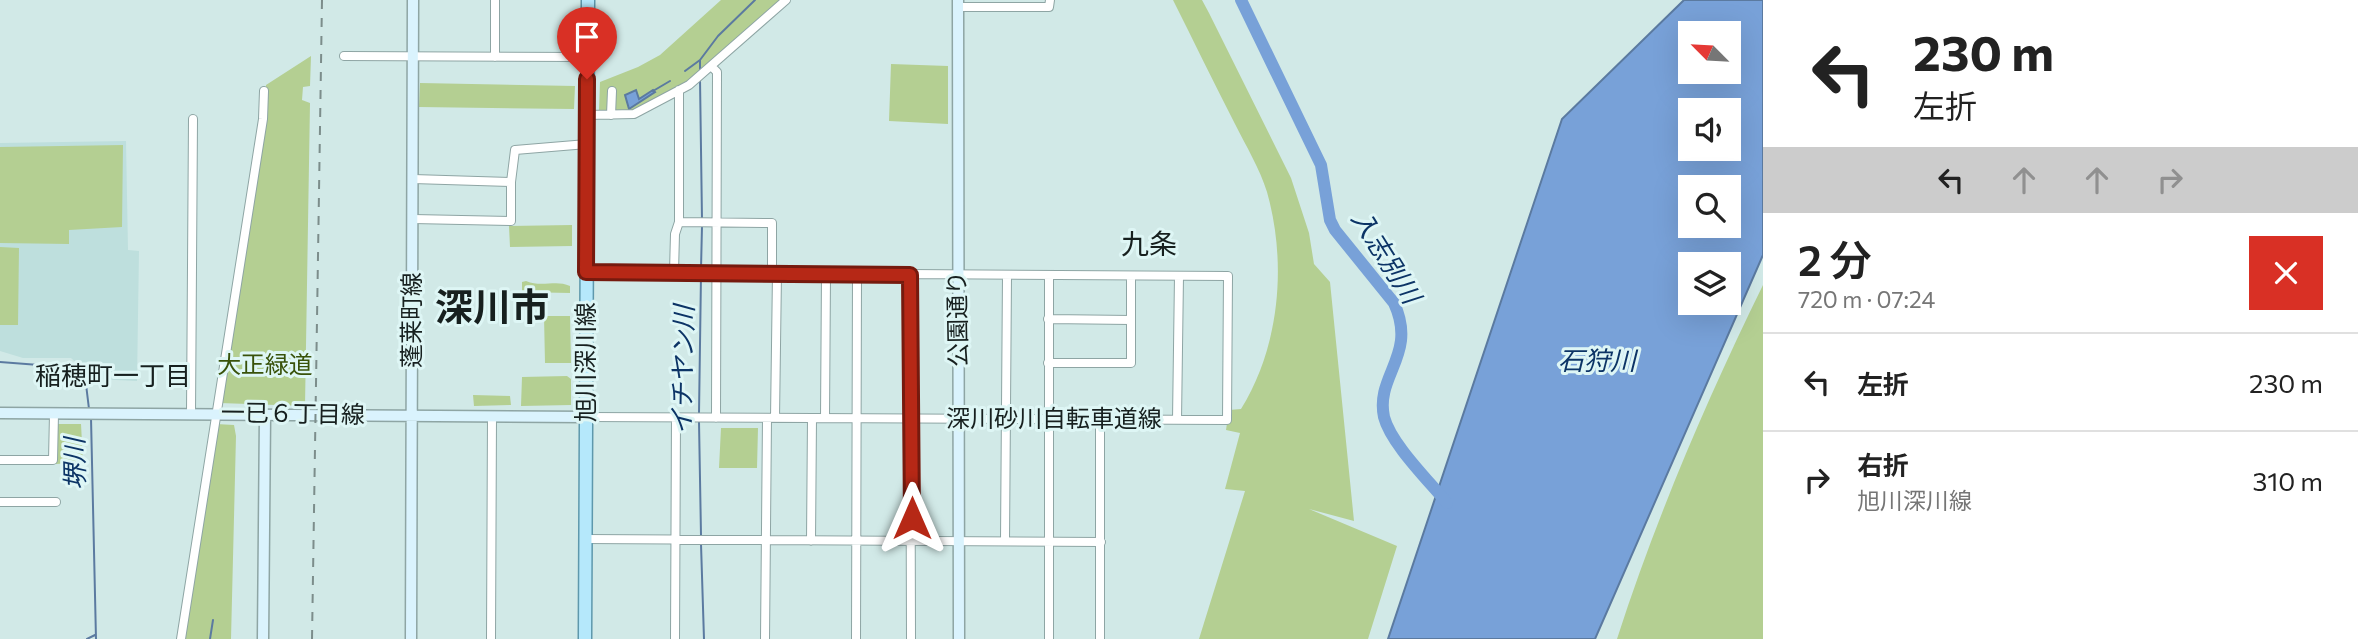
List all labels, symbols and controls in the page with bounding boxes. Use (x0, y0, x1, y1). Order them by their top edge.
pin (557, 7, 617, 79)
icon: arrive (568, 18, 606, 56)
north arrow (1678, 21, 1741, 84)
map controls (1678, 21, 1741, 315)
text: 230 m (1913, 21, 2054, 81)
icon: left (1798, 28, 1889, 119)
text: 左折 (1913, 85, 1977, 125)
button: sound (1678, 98, 1741, 161)
icon: left (1932, 161, 1970, 199)
icon: ahead (2005, 161, 2043, 199)
icon: ahead (2078, 161, 2116, 199)
icon: right (2151, 161, 2189, 199)
button: search (1678, 175, 1741, 238)
water label: 入志別川 (1347, 204, 1430, 311)
district label: 九条 (1121, 226, 1177, 260)
text: 2 分 (1798, 233, 1872, 285)
button: close (2249, 236, 2323, 310)
button: layers (1678, 252, 1741, 315)
street label: 公園通り (941, 271, 972, 367)
street label: 蓬莱町線 (396, 272, 425, 368)
district label: 深川市 (435, 282, 549, 329)
text: 720 m · 07:24 (1798, 285, 1935, 313)
street label: 旭川深川線 (570, 302, 599, 422)
water label: イチヤン川 (665, 302, 698, 435)
water label: 石狩川 (1558, 344, 1639, 375)
park label: 大正緑道 (217, 349, 313, 378)
district label: 稲穂町一丁目 (35, 359, 191, 390)
icon: left (1798, 363, 1836, 401)
text: 230 m (2249, 367, 2323, 398)
text: 左折 (1857, 368, 1909, 399)
street label: 一已６丁目線 (221, 397, 365, 428)
street label: 深川砂川自転車道線 (946, 403, 1162, 432)
water label: 堺川 (57, 435, 89, 490)
text: 右折 (1857, 449, 1909, 480)
icon: right (1798, 461, 1836, 499)
text: 310 m (2252, 465, 2323, 496)
position arrow (875, 481, 949, 555)
text: 旭川深川線 (1857, 486, 1972, 514)

